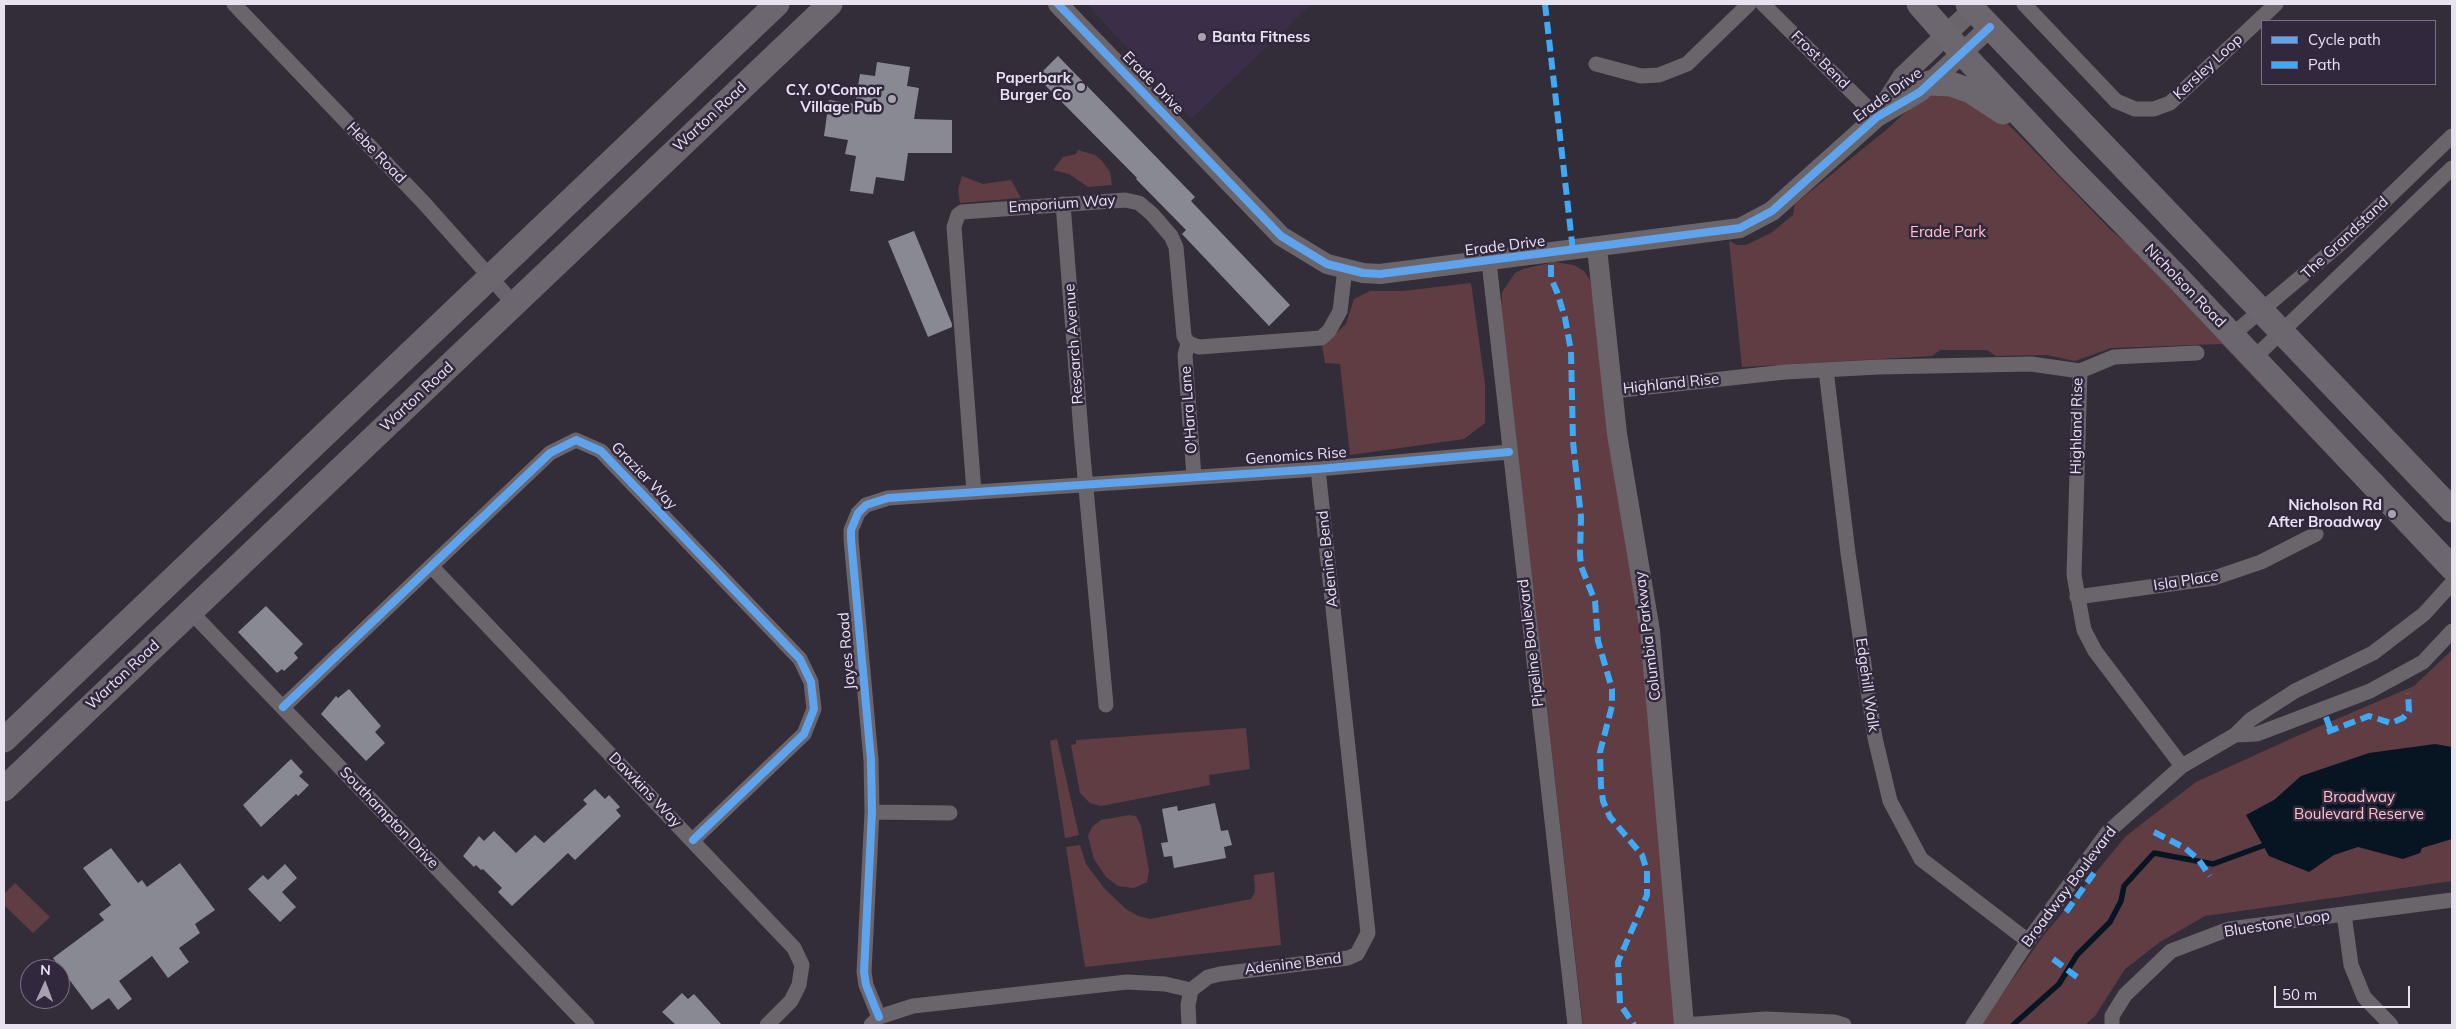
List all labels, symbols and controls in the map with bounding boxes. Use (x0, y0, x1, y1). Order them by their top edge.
legend (2261, 20, 2436, 85)
street label: Frost Bend (1787, 27, 1853, 93)
place label: Banta Fitness (1212, 28, 1310, 46)
street label: Kersley Loop (2170, 30, 2246, 104)
text: Cycle path (2308, 30, 2381, 49)
marker: Banta Fitness (1196, 31, 1208, 43)
street label: Erade Drive (1119, 48, 1187, 118)
text: Path (2308, 55, 2340, 74)
street label: Erade Drive (1850, 64, 1926, 126)
place label: Paperbark Burger Co (996, 69, 1071, 104)
street label: Warton Road (670, 78, 750, 156)
place label: C.Y. O'Connor Village Pub (786, 81, 882, 116)
marker: Paperbark Burger Co (1075, 81, 1087, 93)
marker: C.Y. O'Connor Village Pub (886, 93, 898, 105)
street label: Hebe Road (343, 119, 409, 187)
street label: Emporium Way (1008, 191, 1116, 217)
street label: The Grandstand (2298, 193, 2392, 283)
park label: Erade Park (1910, 223, 1986, 241)
street label: Erade Drive (1464, 232, 1546, 260)
street label: Nicholson Road (2141, 241, 2229, 331)
street label: Research Avenue (1061, 283, 1087, 405)
street label: Warton Road (377, 358, 457, 436)
street label: O'Hara Lane (1177, 366, 1201, 454)
street label: Highland Rise (1622, 370, 1720, 398)
street label: Highland Rise (2067, 377, 2087, 475)
street label: Grazier Way (607, 438, 681, 514)
street label: Genomics Rise (1245, 443, 1347, 469)
place label: Nicholson Rd After Broadway (2268, 496, 2382, 531)
marker: Nicholson Rd After Broadway (2386, 508, 2398, 520)
street label: Adenine Bend (1314, 510, 1342, 608)
street label: Isla Place (2152, 567, 2220, 595)
street label: Columbia Parkway (1631, 570, 1665, 702)
street label: Pipeline Boulevard (1514, 578, 1548, 708)
street label: Jayes Road (835, 611, 859, 691)
street label: Warton Road (83, 636, 163, 714)
street label: Edgehill Walk (1852, 637, 1882, 733)
street label: Dawkins Way (605, 749, 685, 831)
street label: Southampton Drive (336, 763, 442, 873)
park label: Broadway Boulevard Reserve (2294, 788, 2424, 823)
street label: Broadway Boulevard (2018, 823, 2120, 951)
street label: Bluestone Loop (2223, 907, 2331, 941)
street label: Adenine Bend (1244, 949, 1342, 979)
north arrow (20, 959, 70, 1009)
text: N (40, 961, 51, 979)
scale bar (2276, 976, 2412, 1008)
text: 50 m (2282, 985, 2317, 1004)

